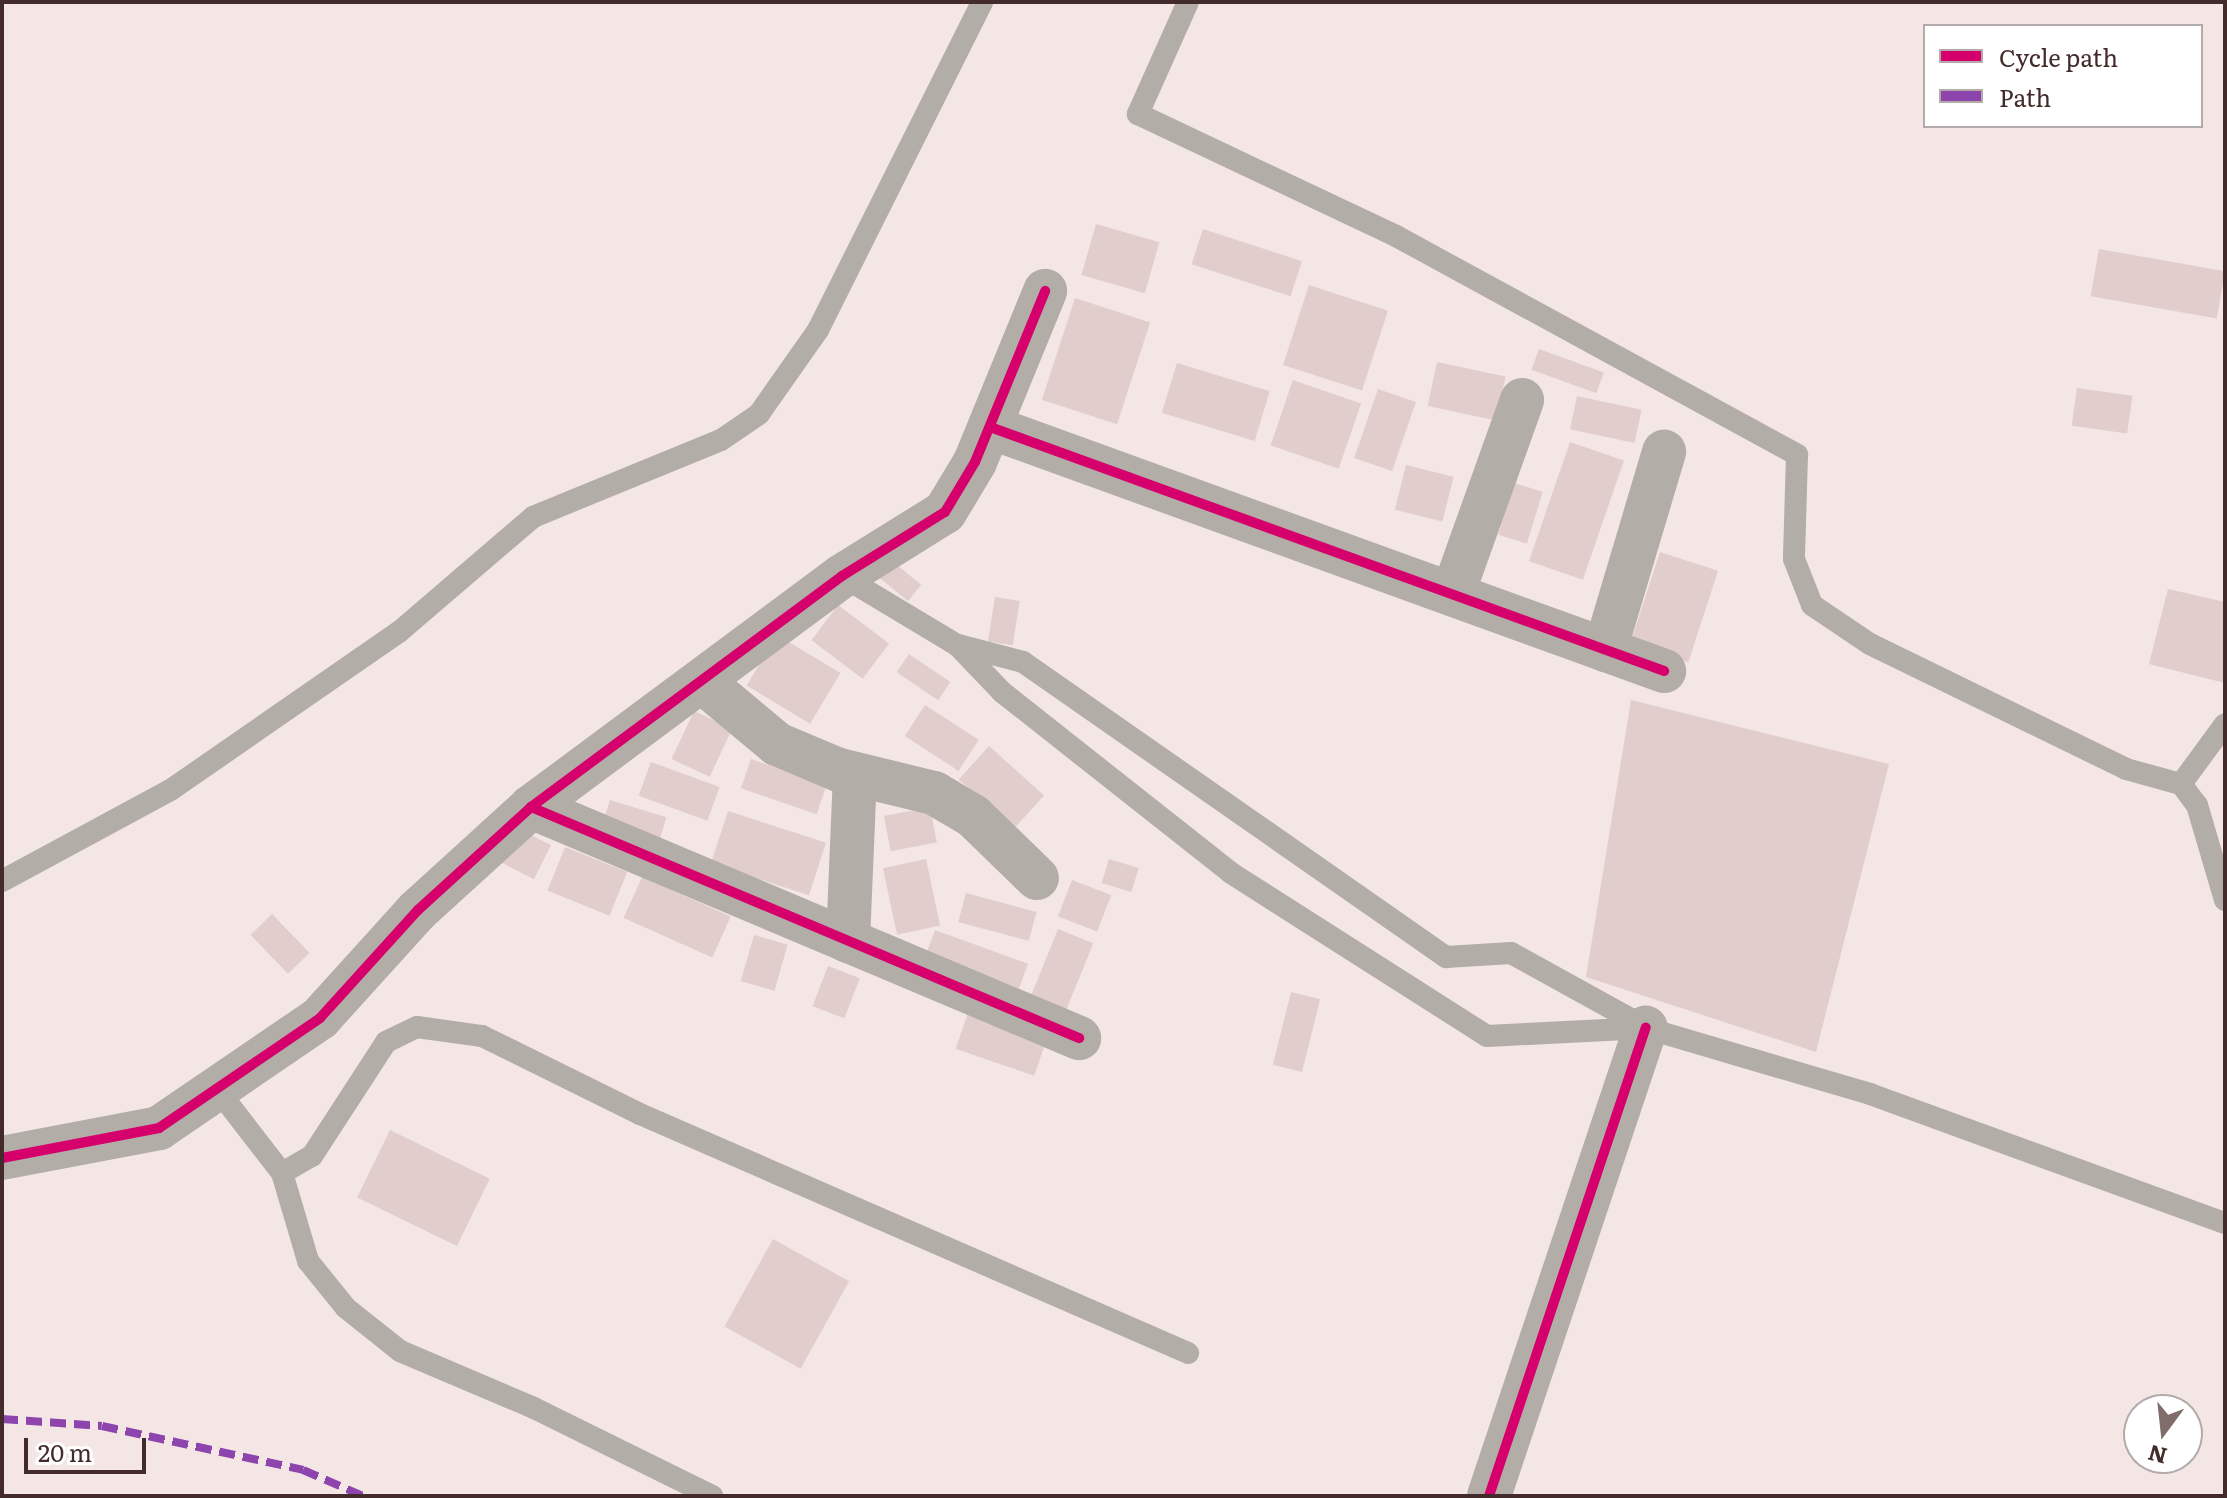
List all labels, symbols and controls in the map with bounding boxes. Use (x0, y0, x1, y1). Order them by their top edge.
legend (1923, 24, 2203, 128)
text: Cycle path (1999, 39, 2118, 74)
text: Path (1999, 79, 2051, 114)
north arrow (2123, 1394, 2203, 1474)
scale bar (28, 1422, 150, 1472)
text: 20 m (38, 1434, 92, 1469)
text: N (2144, 1437, 2170, 1474)

